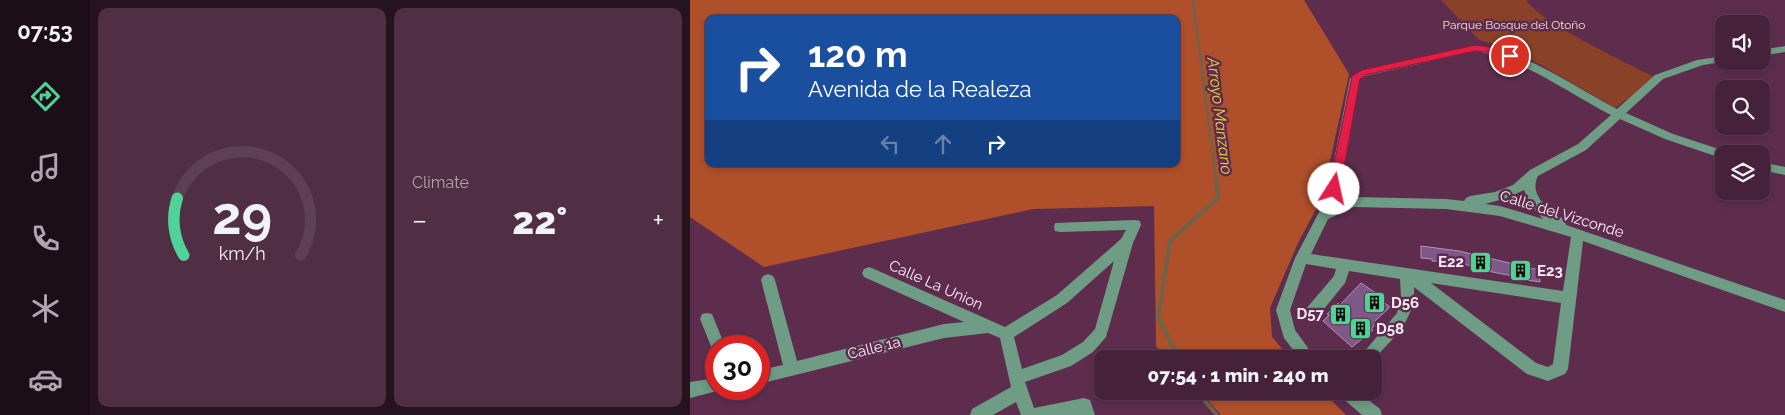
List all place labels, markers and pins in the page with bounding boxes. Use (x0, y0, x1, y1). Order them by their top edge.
pin (1489, 35, 1531, 77)
building icon: E22 (1468, 250, 1492, 274)
place label: E22 (1438, 253, 1464, 271)
building icon: E23 (1509, 259, 1533, 283)
place label: E23 (1537, 262, 1563, 280)
building icon: D56 (1363, 291, 1387, 315)
place label: D56 (1391, 294, 1419, 312)
building icon: D57 (1328, 302, 1352, 326)
place label: D57 (1297, 305, 1325, 323)
building icon: D58 (1348, 317, 1372, 341)
place label: D58 (1376, 320, 1404, 338)

